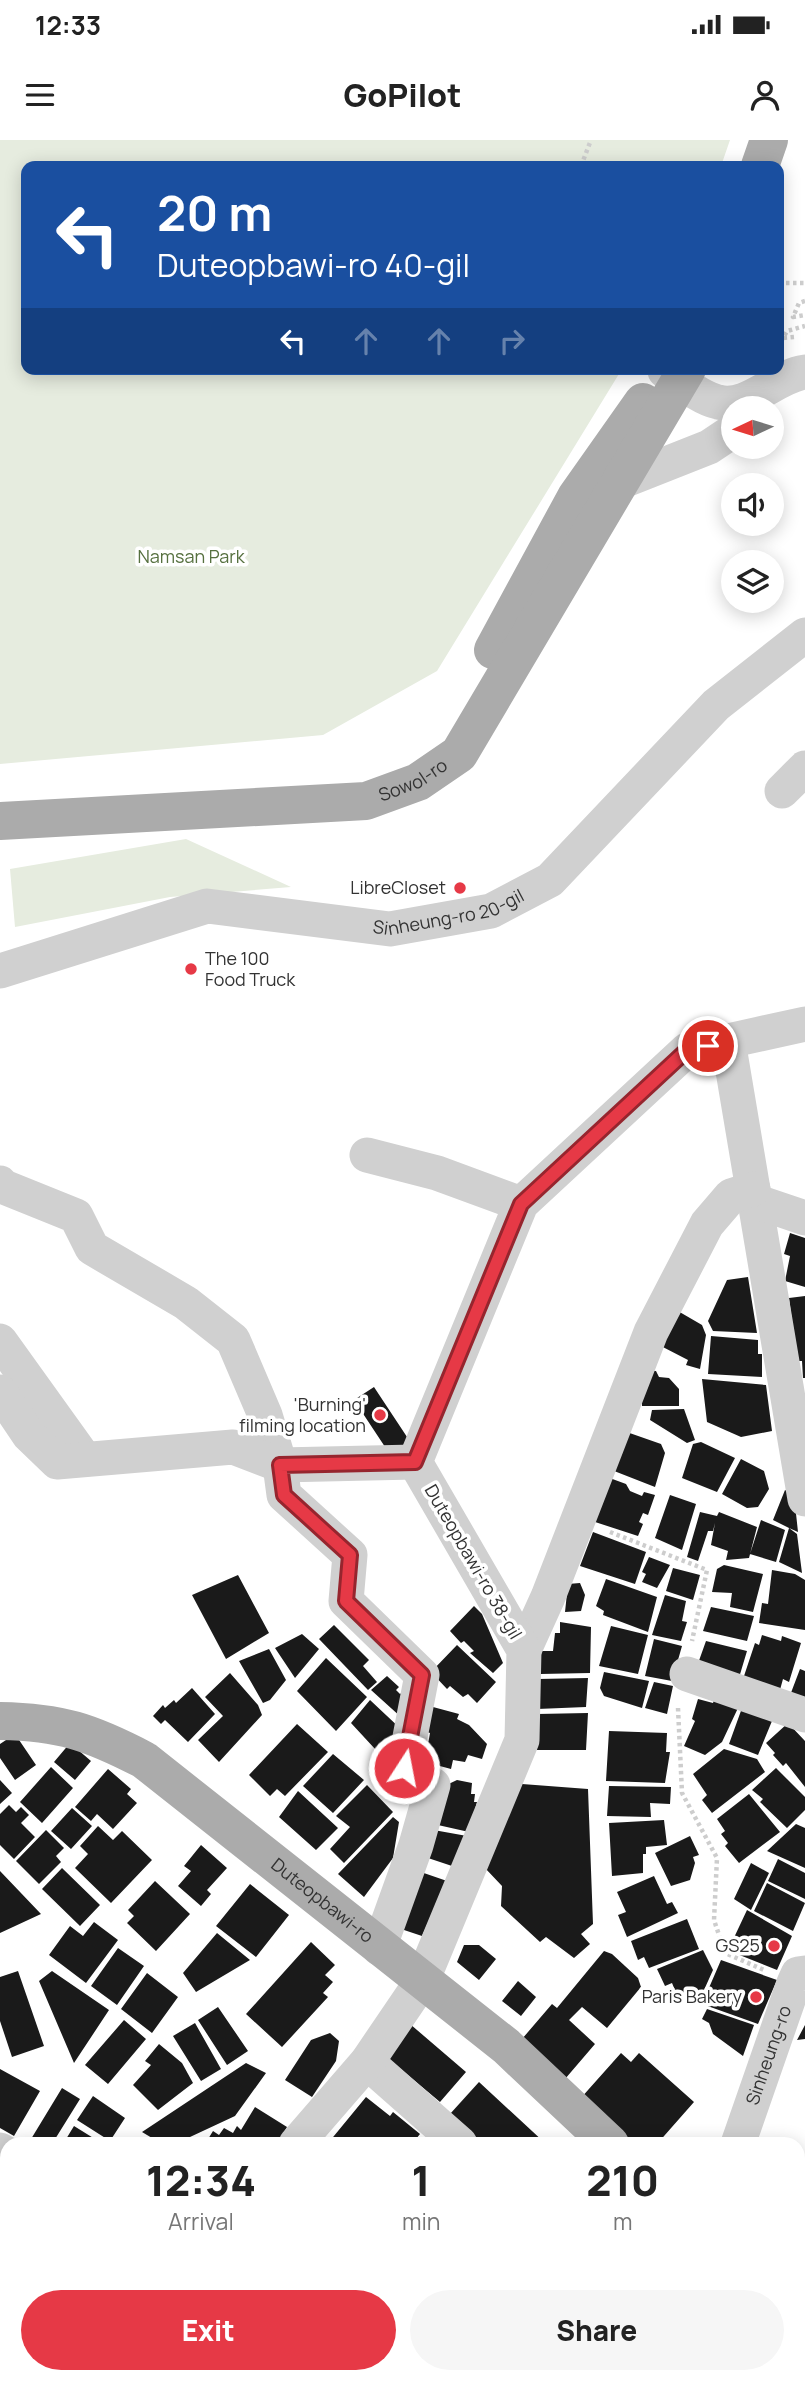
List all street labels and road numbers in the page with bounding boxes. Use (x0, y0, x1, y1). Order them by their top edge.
street label: Sowol-ro (375, 753, 452, 806)
street label: Sinheung-ro 20-gil (372, 883, 528, 940)
street label: Duteopbawi-ro 38-gil (420, 1480, 528, 1643)
street label: Duteopbawi-ro (267, 1852, 379, 1948)
street label: Sinheung-ro (740, 2002, 796, 2108)

